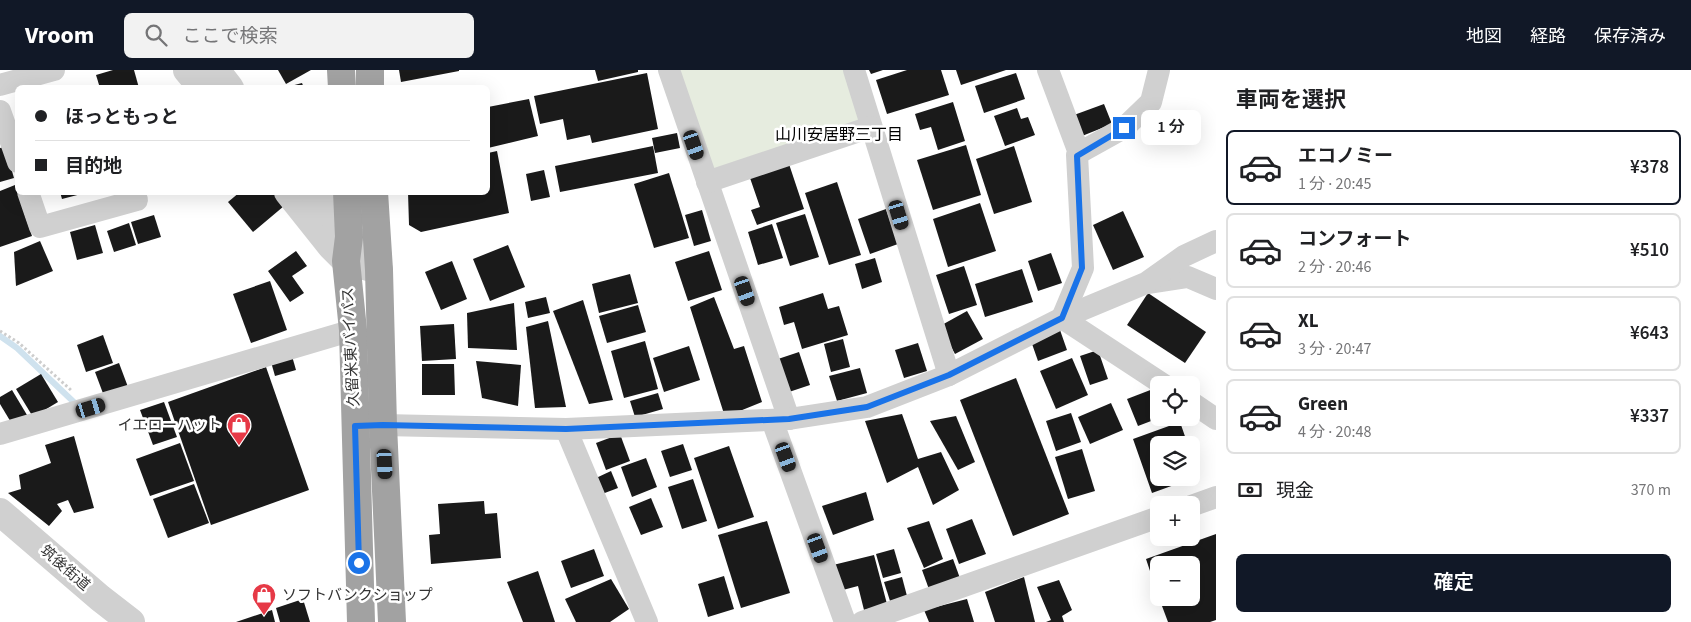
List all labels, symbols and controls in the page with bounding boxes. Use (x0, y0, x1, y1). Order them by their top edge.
search box (124, 13, 474, 58)
text: Vroom (25, 18, 94, 53)
icon: search (142, 21, 170, 49)
text: ここで検索 (182, 23, 277, 50)
text: 地図 (1466, 24, 1502, 49)
text: 経路 (1530, 24, 1566, 49)
text: 保存済み (1594, 24, 1666, 49)
text: 車両を選択 (1236, 84, 1346, 116)
text: ほっともっと (65, 104, 179, 131)
callout: 1 分 (1142, 110, 1202, 146)
text: 1 分 (1157, 116, 1185, 138)
route end (1113, 117, 1135, 139)
district label: 山川安居野三丁目 (775, 124, 903, 146)
car (682, 128, 705, 162)
text: エコノミー (1298, 143, 1393, 170)
icon: car (1238, 145, 1283, 190)
text: 目的地 (65, 153, 122, 180)
text: ¥378 (1630, 154, 1669, 181)
text: 1 分 · 20:45 (1298, 173, 1371, 195)
car (887, 198, 910, 232)
text: コンフォート (1298, 226, 1411, 253)
icon: car (1238, 228, 1283, 273)
text: ¥510 (1630, 237, 1669, 264)
text: 2 分 · 20:46 (1298, 256, 1371, 278)
car (733, 274, 756, 308)
street label: 久留米東バイパス (337, 287, 365, 407)
text: XL (1298, 308, 1319, 335)
icon: car (1238, 311, 1283, 356)
text: ¥643 (1630, 320, 1669, 347)
text: 3 分 · 20:47 (1298, 338, 1371, 360)
map controls (1150, 376, 1200, 606)
button: locate (1150, 376, 1200, 426)
text: Green (1298, 391, 1348, 418)
icon: car (1238, 394, 1283, 439)
car (74, 396, 107, 420)
text: ¥337 (1630, 403, 1669, 430)
shop icon: イエローハット (226, 412, 252, 446)
place label: イエローハット (117, 415, 222, 436)
text: 4 分 · 20:48 (1298, 421, 1371, 443)
button: layers (1150, 436, 1200, 486)
car (773, 440, 798, 474)
car (376, 449, 393, 479)
icon: cash (1236, 476, 1264, 504)
text: 現金 (1276, 478, 1314, 505)
text: 370 m (1631, 479, 1671, 501)
button: + (1150, 496, 1200, 546)
car (805, 531, 830, 565)
street label: 筑後街道 (35, 540, 95, 596)
route start (348, 552, 370, 574)
button: 確定 (1236, 554, 1671, 612)
button: − (1150, 556, 1200, 606)
shop icon: ソフトバンクショップ (251, 582, 277, 616)
place label: ソフトバンクショップ (282, 585, 433, 606)

